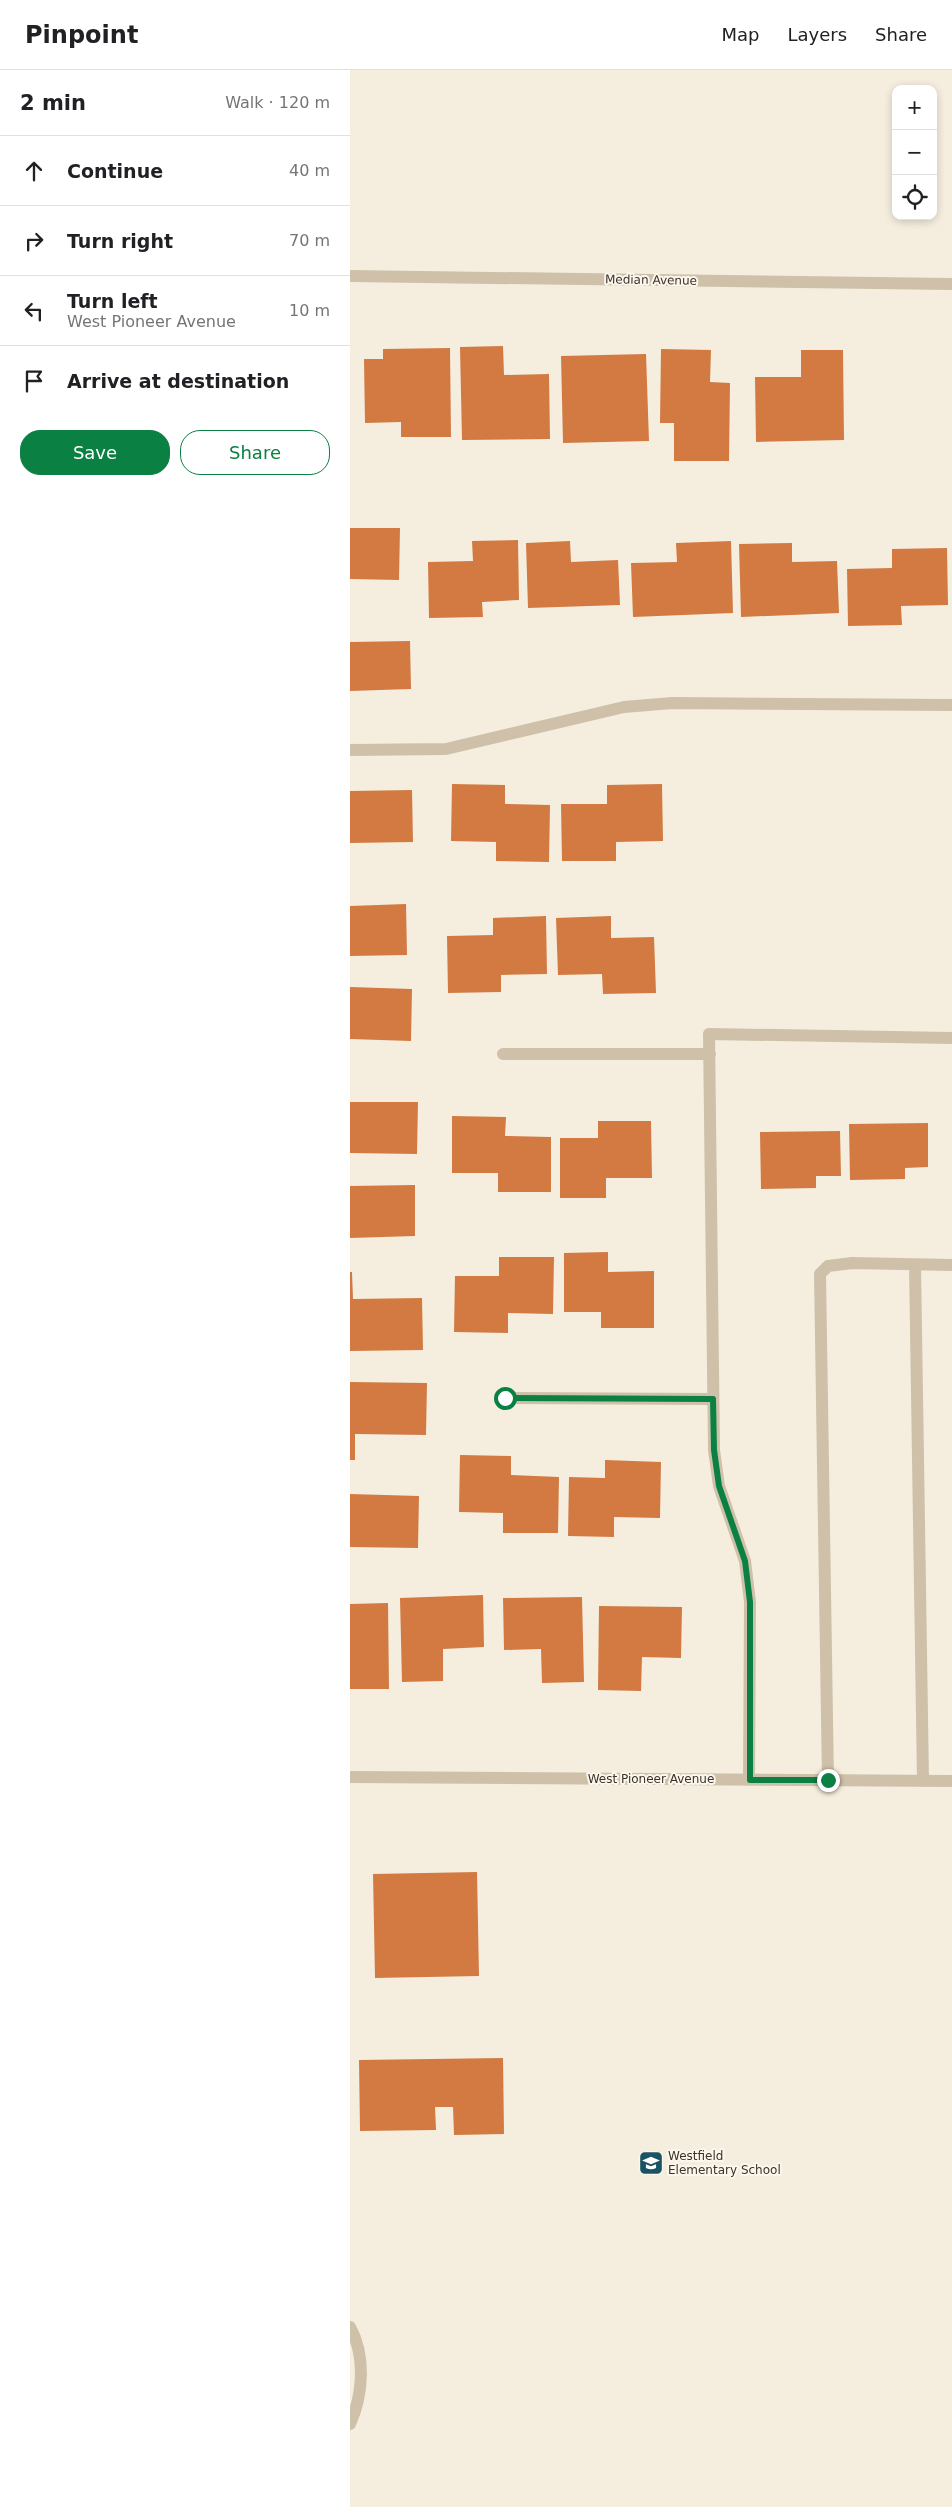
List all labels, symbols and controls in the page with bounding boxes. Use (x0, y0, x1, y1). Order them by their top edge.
text: Pinpoint (25, 21, 138, 49)
text: Map (721, 24, 759, 45)
text: Layers (787, 24, 847, 45)
text: Share (875, 24, 927, 45)
map controls (892, 85, 937, 220)
button: + (892, 85, 937, 130)
text: 2 min (20, 91, 86, 115)
text: Walk · 120 m (225, 93, 330, 112)
button: − (892, 130, 937, 175)
icon: ahead (20, 157, 48, 185)
text: Continue (67, 160, 163, 182)
text: 40 m (289, 161, 330, 180)
button: locate (892, 175, 937, 220)
icon: right (20, 227, 48, 255)
text: Turn right (67, 230, 173, 252)
text: 70 m (289, 231, 330, 250)
street label: Median Avenue (605, 272, 697, 288)
text: Turn left (67, 290, 158, 312)
icon: left (20, 297, 48, 325)
text: 10 m (289, 301, 330, 320)
text: West Pioneer Avenue (67, 312, 236, 331)
icon: arrive (20, 367, 48, 395)
text: Arrive at destination (67, 370, 289, 392)
button: Save (20, 430, 170, 475)
button: Share (180, 430, 330, 475)
route start (494, 1387, 517, 1410)
route end (817, 1769, 840, 1792)
street label: West Pioneer Avenue (588, 1772, 714, 1786)
place label: Westfield Elementary School (668, 2149, 781, 2177)
school or university icon: Westfield Elementary School (638, 2150, 664, 2176)

